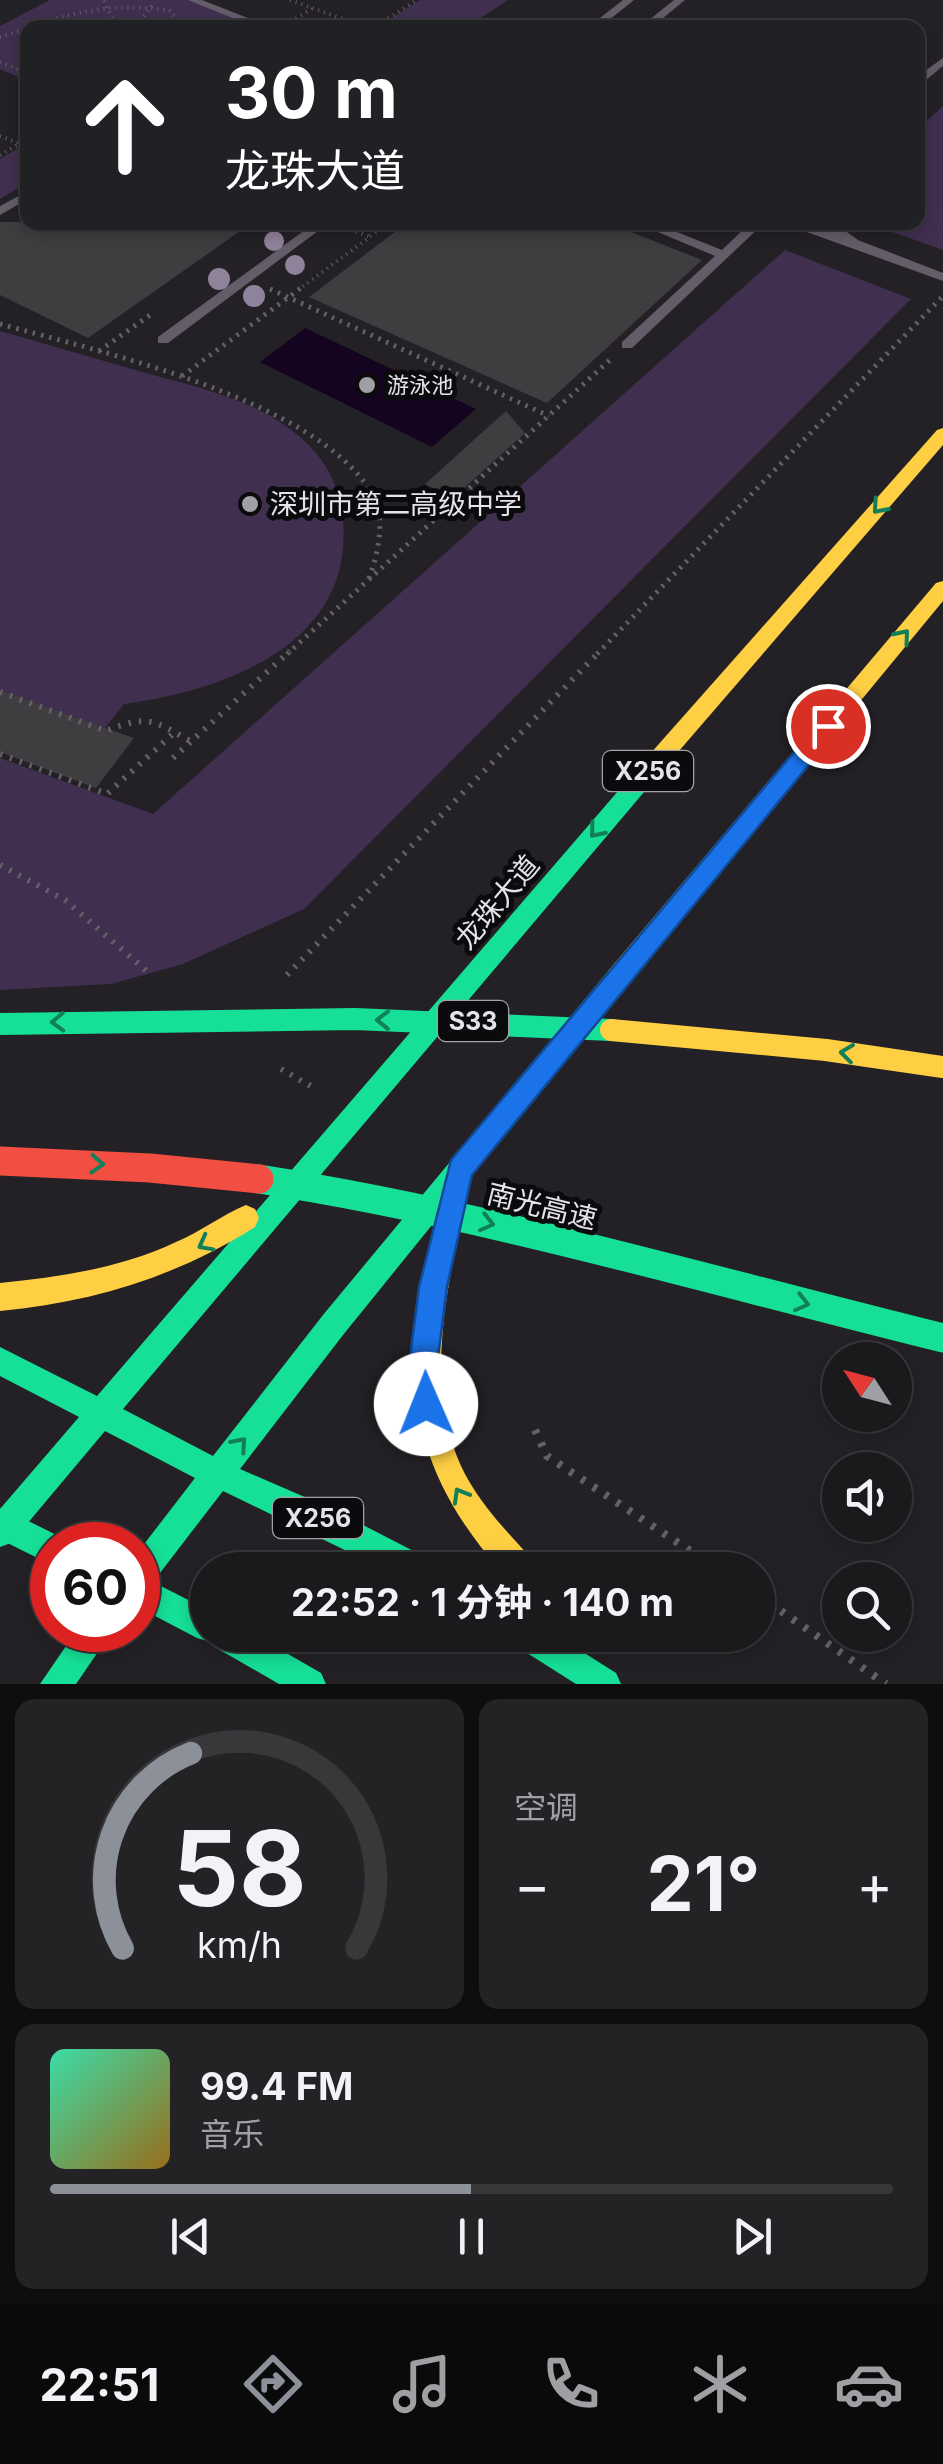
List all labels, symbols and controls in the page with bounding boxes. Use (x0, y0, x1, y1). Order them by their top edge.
text: 30 m (225, 50, 398, 135)
icon: ahead (60, 60, 190, 190)
text: 龙珠大道 (225, 143, 405, 198)
place label: 游泳池 (387, 372, 453, 398)
marker: 游泳池 (356, 374, 378, 396)
place label: 深圳市第二高级中学 (270, 487, 522, 521)
marker: 深圳市第二高级中学 (239, 493, 261, 515)
one-way arrow (872, 495, 890, 514)
one-way arrow (891, 630, 909, 648)
pin (786, 684, 871, 769)
icon: arrive (801, 699, 856, 754)
road number: X256 (603, 751, 693, 791)
one-way arrow (590, 820, 608, 838)
street label: 龙珠大道 (448, 848, 546, 956)
road number: S33 (438, 1001, 508, 1041)
one-way arrow (375, 1009, 391, 1030)
one-way arrow (50, 1011, 66, 1032)
one-way arrow (838, 1043, 854, 1064)
one-way arrow (90, 1153, 106, 1174)
street label: 南光高速 (484, 1176, 600, 1236)
one-way arrow (478, 1211, 495, 1232)
one-way arrow (197, 1232, 215, 1251)
one-way arrow (793, 1291, 810, 1312)
north arrow (822, 1342, 912, 1432)
map controls (822, 1342, 912, 1652)
position arrow (374, 1352, 478, 1456)
one-way arrow (229, 1437, 247, 1456)
button: sound (822, 1452, 912, 1542)
one-way arrow (453, 1488, 472, 1506)
road number: X256 (273, 1498, 363, 1538)
speed limit sign: 60 (30, 1522, 160, 1652)
button: search (822, 1562, 912, 1652)
text: 22:52 · 1 分钟 · 140 m (291, 1579, 674, 1625)
text: 空调 (514, 1788, 578, 1827)
text: 58 (172, 1805, 307, 1931)
text: 21° (646, 1838, 761, 1929)
text: − (514, 1852, 550, 1918)
text: + (857, 1852, 893, 1918)
text: km/h (197, 1923, 282, 1967)
text: 99.4 FM (200, 2063, 353, 2109)
text: 音乐 (200, 2115, 264, 2154)
icon: previous (163, 2209, 218, 2264)
icon: pause (444, 2209, 499, 2264)
icon: next (725, 2209, 780, 2264)
icon: directions (238, 2349, 308, 2419)
icon: music (387, 2349, 457, 2419)
icon: phone (536, 2349, 606, 2419)
icon: climate (685, 2349, 755, 2419)
icon: car (834, 2349, 904, 2419)
text: 22:51 (39, 2357, 159, 2412)

